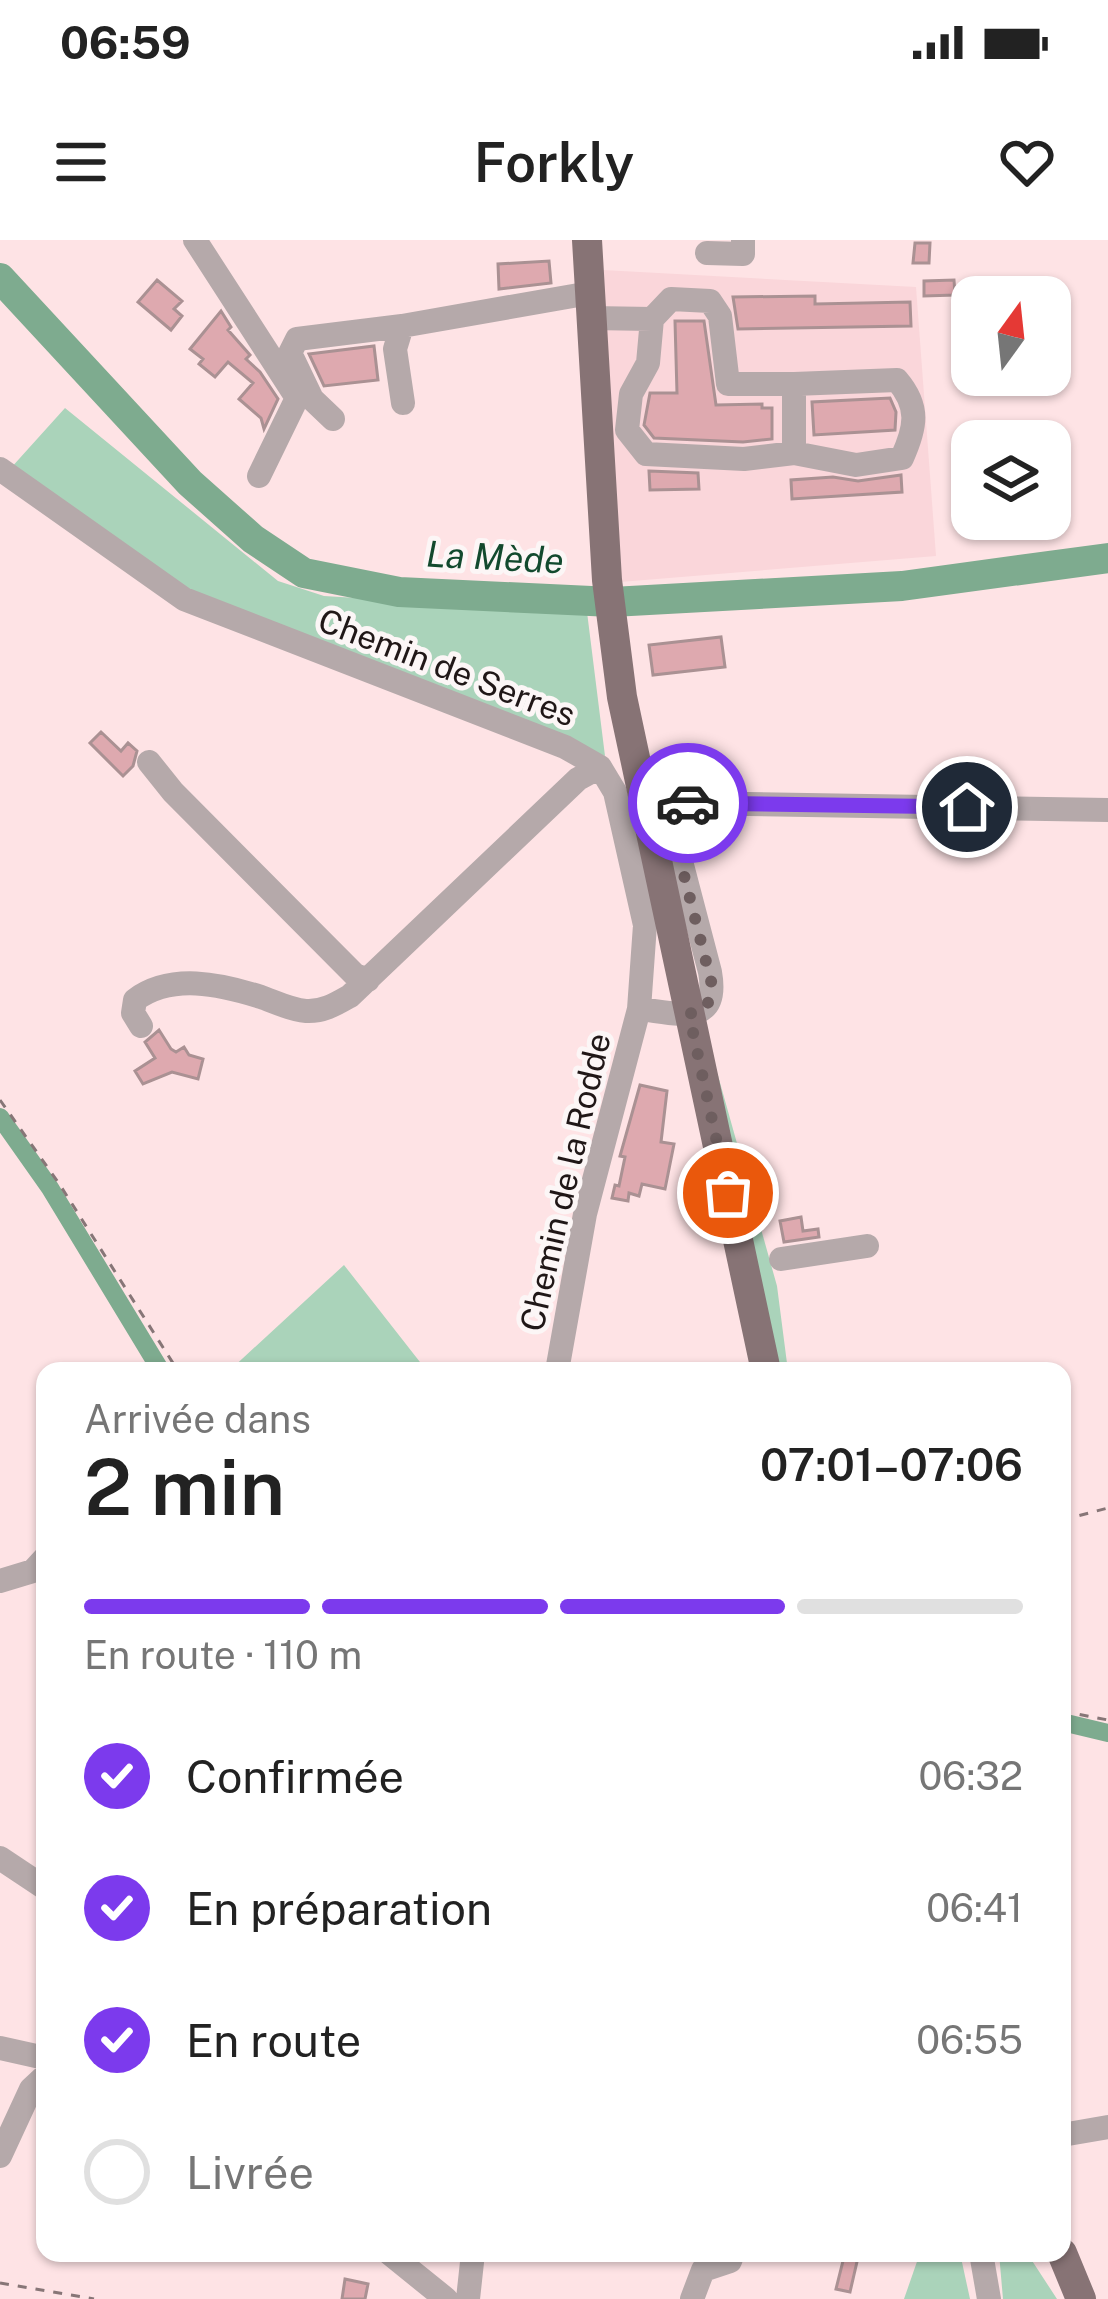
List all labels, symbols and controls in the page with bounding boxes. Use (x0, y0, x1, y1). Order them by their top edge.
text: 06:59 (60, 16, 191, 69)
icon: menu (48, 129, 114, 195)
icon: heart (994, 129, 1060, 195)
text: Forkly (474, 131, 634, 194)
north arrow (951, 276, 1071, 396)
map controls (951, 276, 1071, 540)
button: layers (951, 420, 1071, 540)
water label: La Mède (425, 532, 565, 582)
street label: Chemin de Serres (313, 601, 581, 733)
courier (628, 743, 748, 863)
pin (916, 756, 1018, 858)
icon: car (655, 770, 721, 836)
icon: home (934, 774, 1000, 840)
street label: Chemin de la Rodde (512, 1029, 618, 1335)
pin (677, 1142, 779, 1244)
icon: bag (695, 1160, 761, 1226)
text: Arrivée dans (84, 1396, 311, 1442)
text: 07:01–07:06 (760, 1438, 1023, 1491)
text: 2 min (84, 1441, 285, 1533)
text: En route · 110 m (84, 1632, 362, 1678)
icon: check (84, 1743, 150, 1809)
text: Confirmée (186, 1750, 404, 1803)
text: 06:32 (919, 1753, 1023, 1799)
icon: check (84, 1875, 150, 1941)
text: En préparation (186, 1882, 492, 1935)
text: 06:41 (926, 1885, 1023, 1931)
icon: check (84, 2007, 150, 2073)
text: En route (186, 2014, 361, 2067)
text: 06:55 (916, 2017, 1023, 2063)
text: Livrée (186, 2146, 314, 2199)

